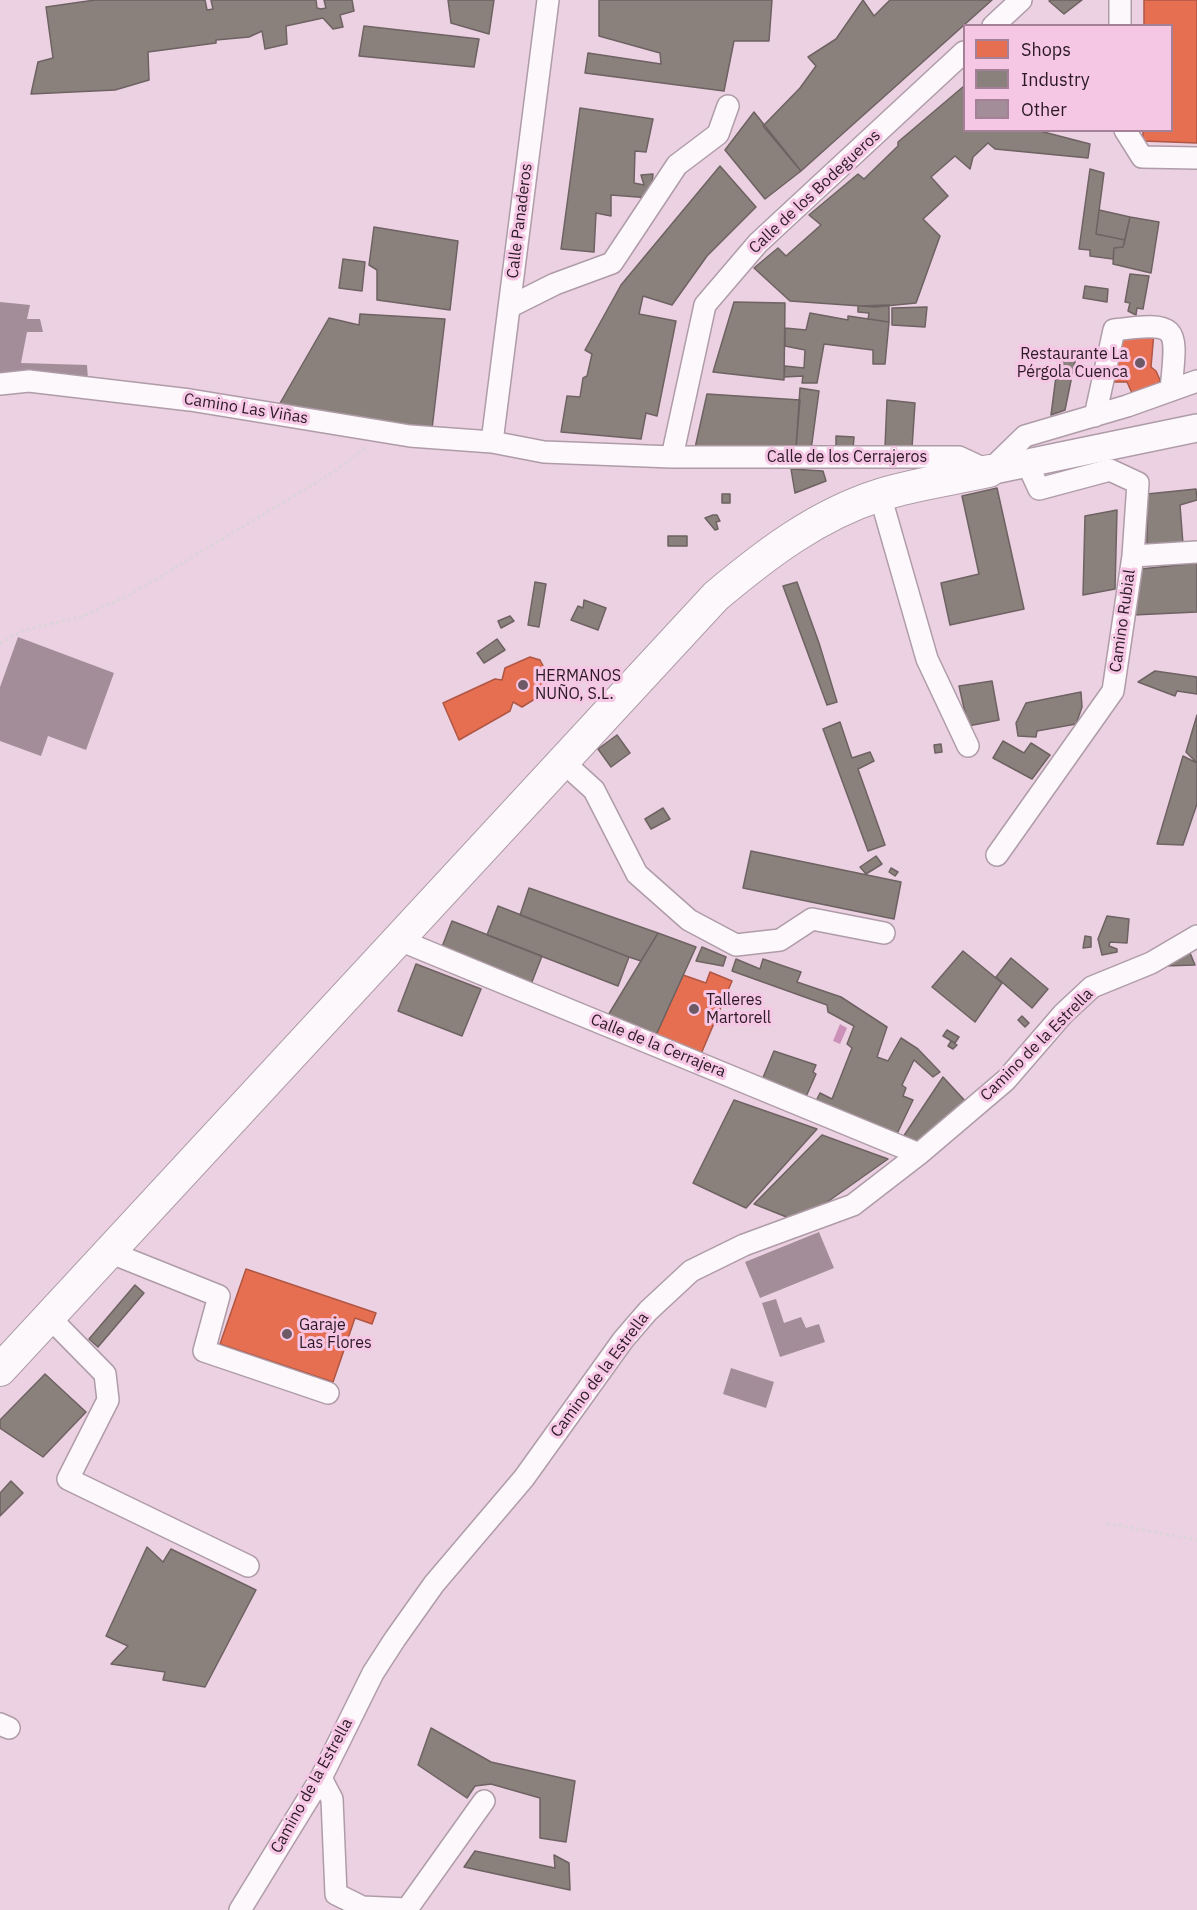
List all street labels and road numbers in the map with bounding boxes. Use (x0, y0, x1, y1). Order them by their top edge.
street label: Calle de los Bodegueros (745, 126, 885, 258)
street label: Calle Panaderos (503, 162, 537, 280)
street label: Camino Las Viñas (182, 390, 310, 428)
street label: Calle de los Cerrajeros (767, 447, 927, 467)
street label: Camino Rubial (1106, 568, 1140, 674)
street label: Camino de la Estrella (977, 985, 1097, 1105)
street label: Calle de la Cerrajera (588, 1010, 728, 1082)
street label: Camino de la Estrella (547, 1309, 653, 1441)
street label: Camino de la Estrella (267, 1715, 357, 1857)

